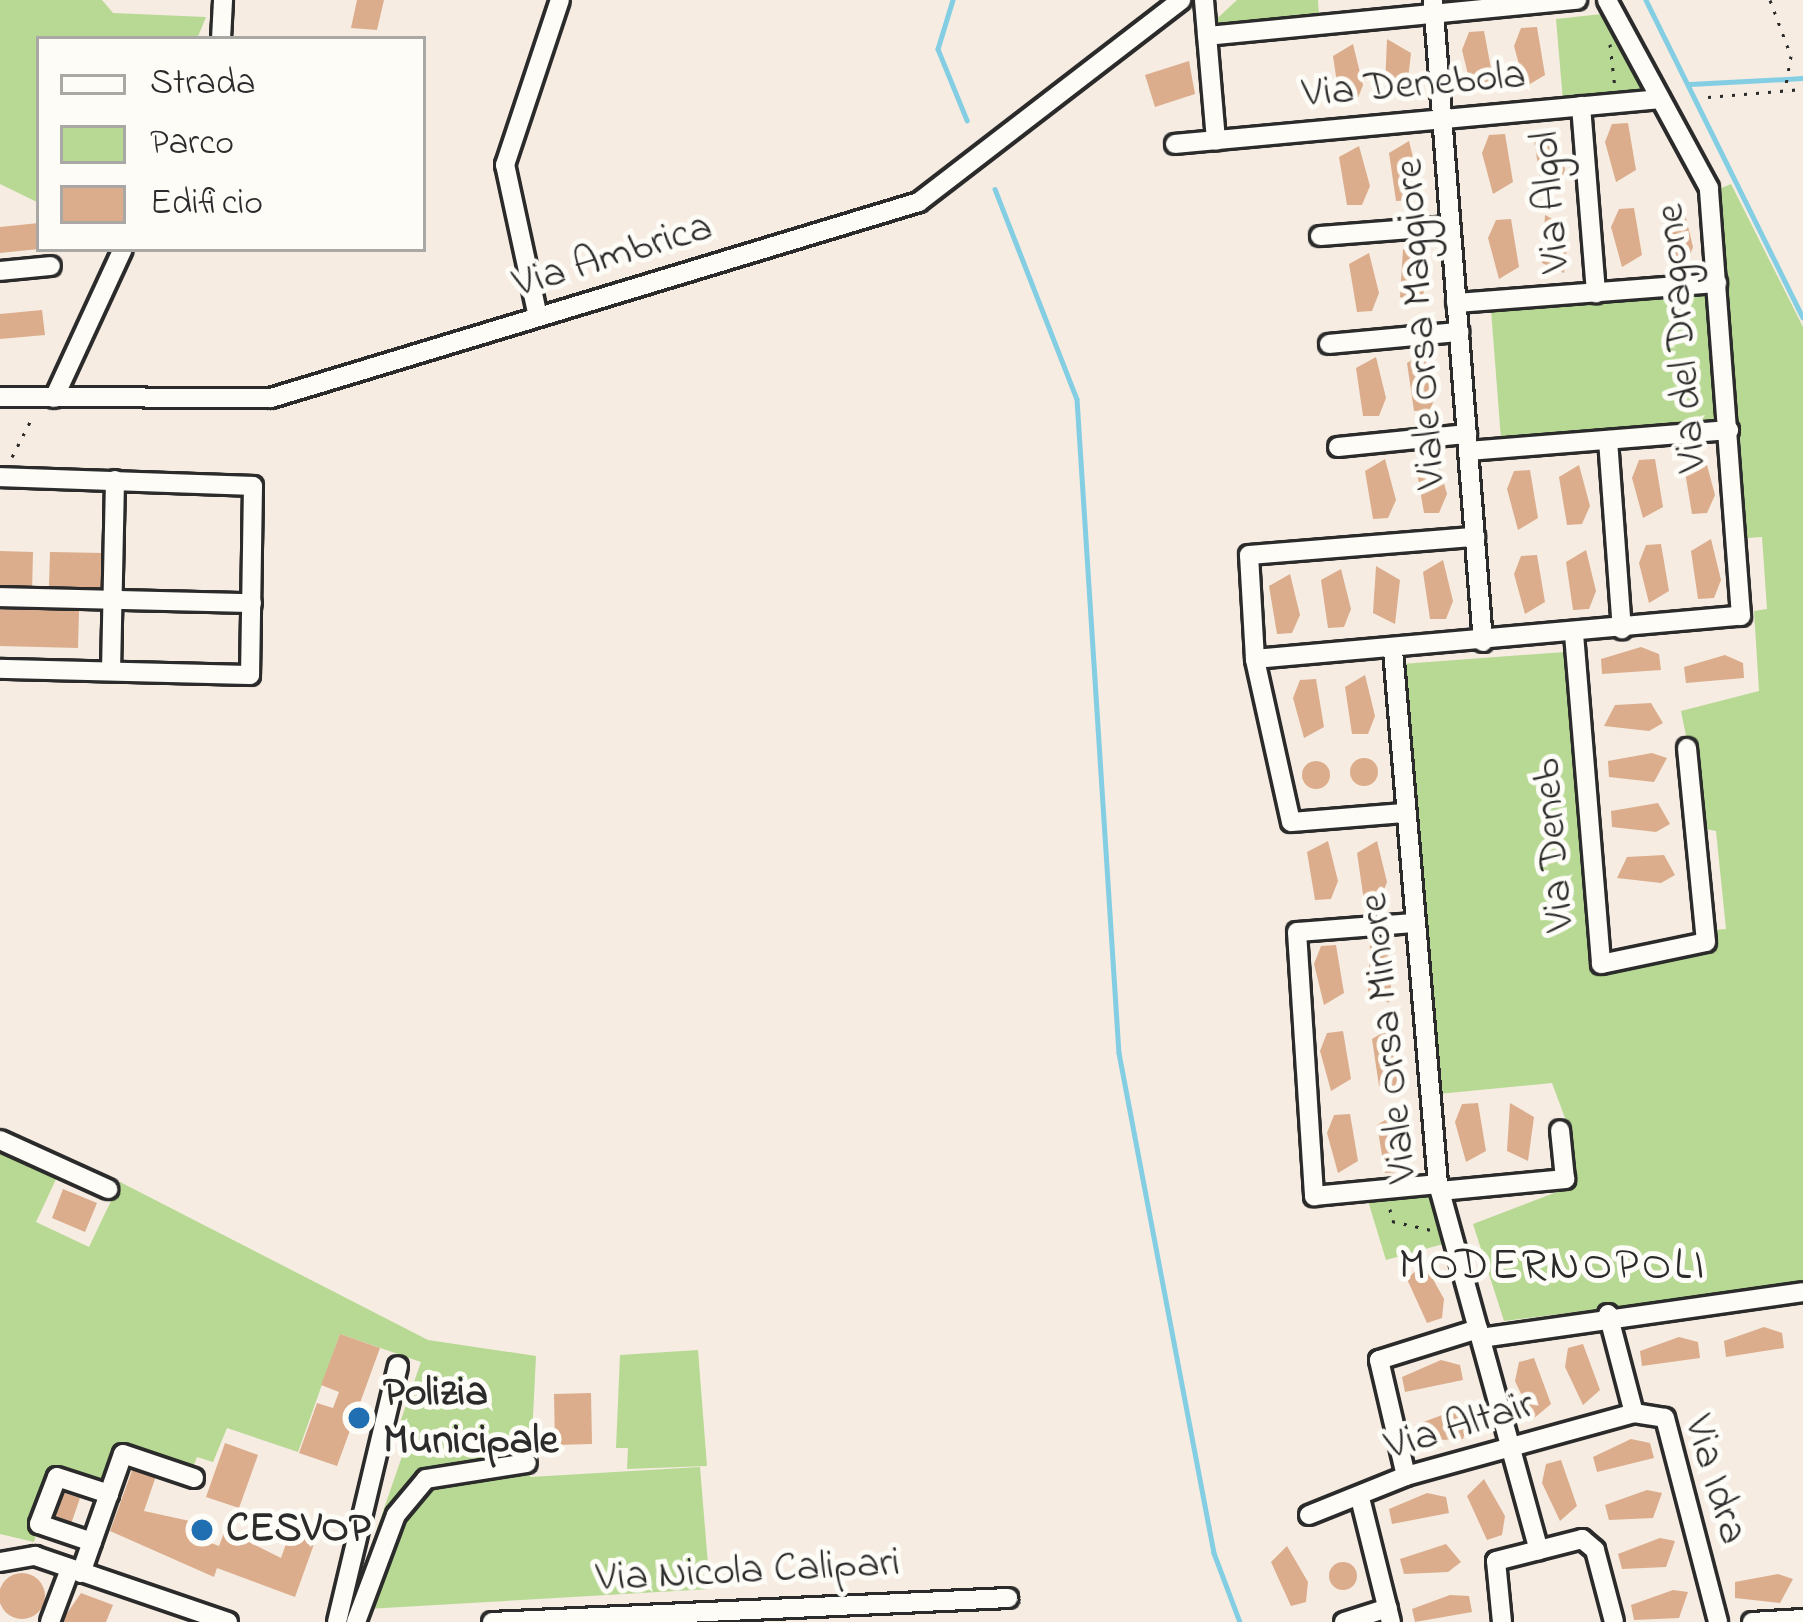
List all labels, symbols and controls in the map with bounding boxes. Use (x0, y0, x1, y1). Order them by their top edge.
legend (36, 36, 426, 252)
street label: Via Denebola (1300, 51, 1528, 121)
text: Strada (150, 58, 255, 111)
text: Parco (150, 118, 234, 171)
street label: Via Algol (1521, 129, 1583, 275)
street label: Viale Orsa Maggiore (1385, 157, 1459, 491)
text: Edificio (150, 178, 263, 231)
street label: Via del Dragone (1646, 202, 1720, 474)
street label: Via Ambrica (508, 203, 718, 311)
street label: Via Deneb (1522, 756, 1588, 934)
street label: Viale Orsa Minore (1350, 891, 1430, 1185)
district label: MODERNOPOLI (1399, 1241, 1707, 1295)
place label: Polizia Municipale (383, 1369, 558, 1468)
street label: Via Altair (1380, 1381, 1540, 1473)
marker: Polizia Municipale (346, 1405, 372, 1431)
street label: Via Idra (1671, 1410, 1757, 1550)
place label: CESVOP (226, 1505, 371, 1555)
marker: CESVOP (189, 1517, 215, 1543)
street label: Via Nicola Calipari (595, 1539, 901, 1605)

